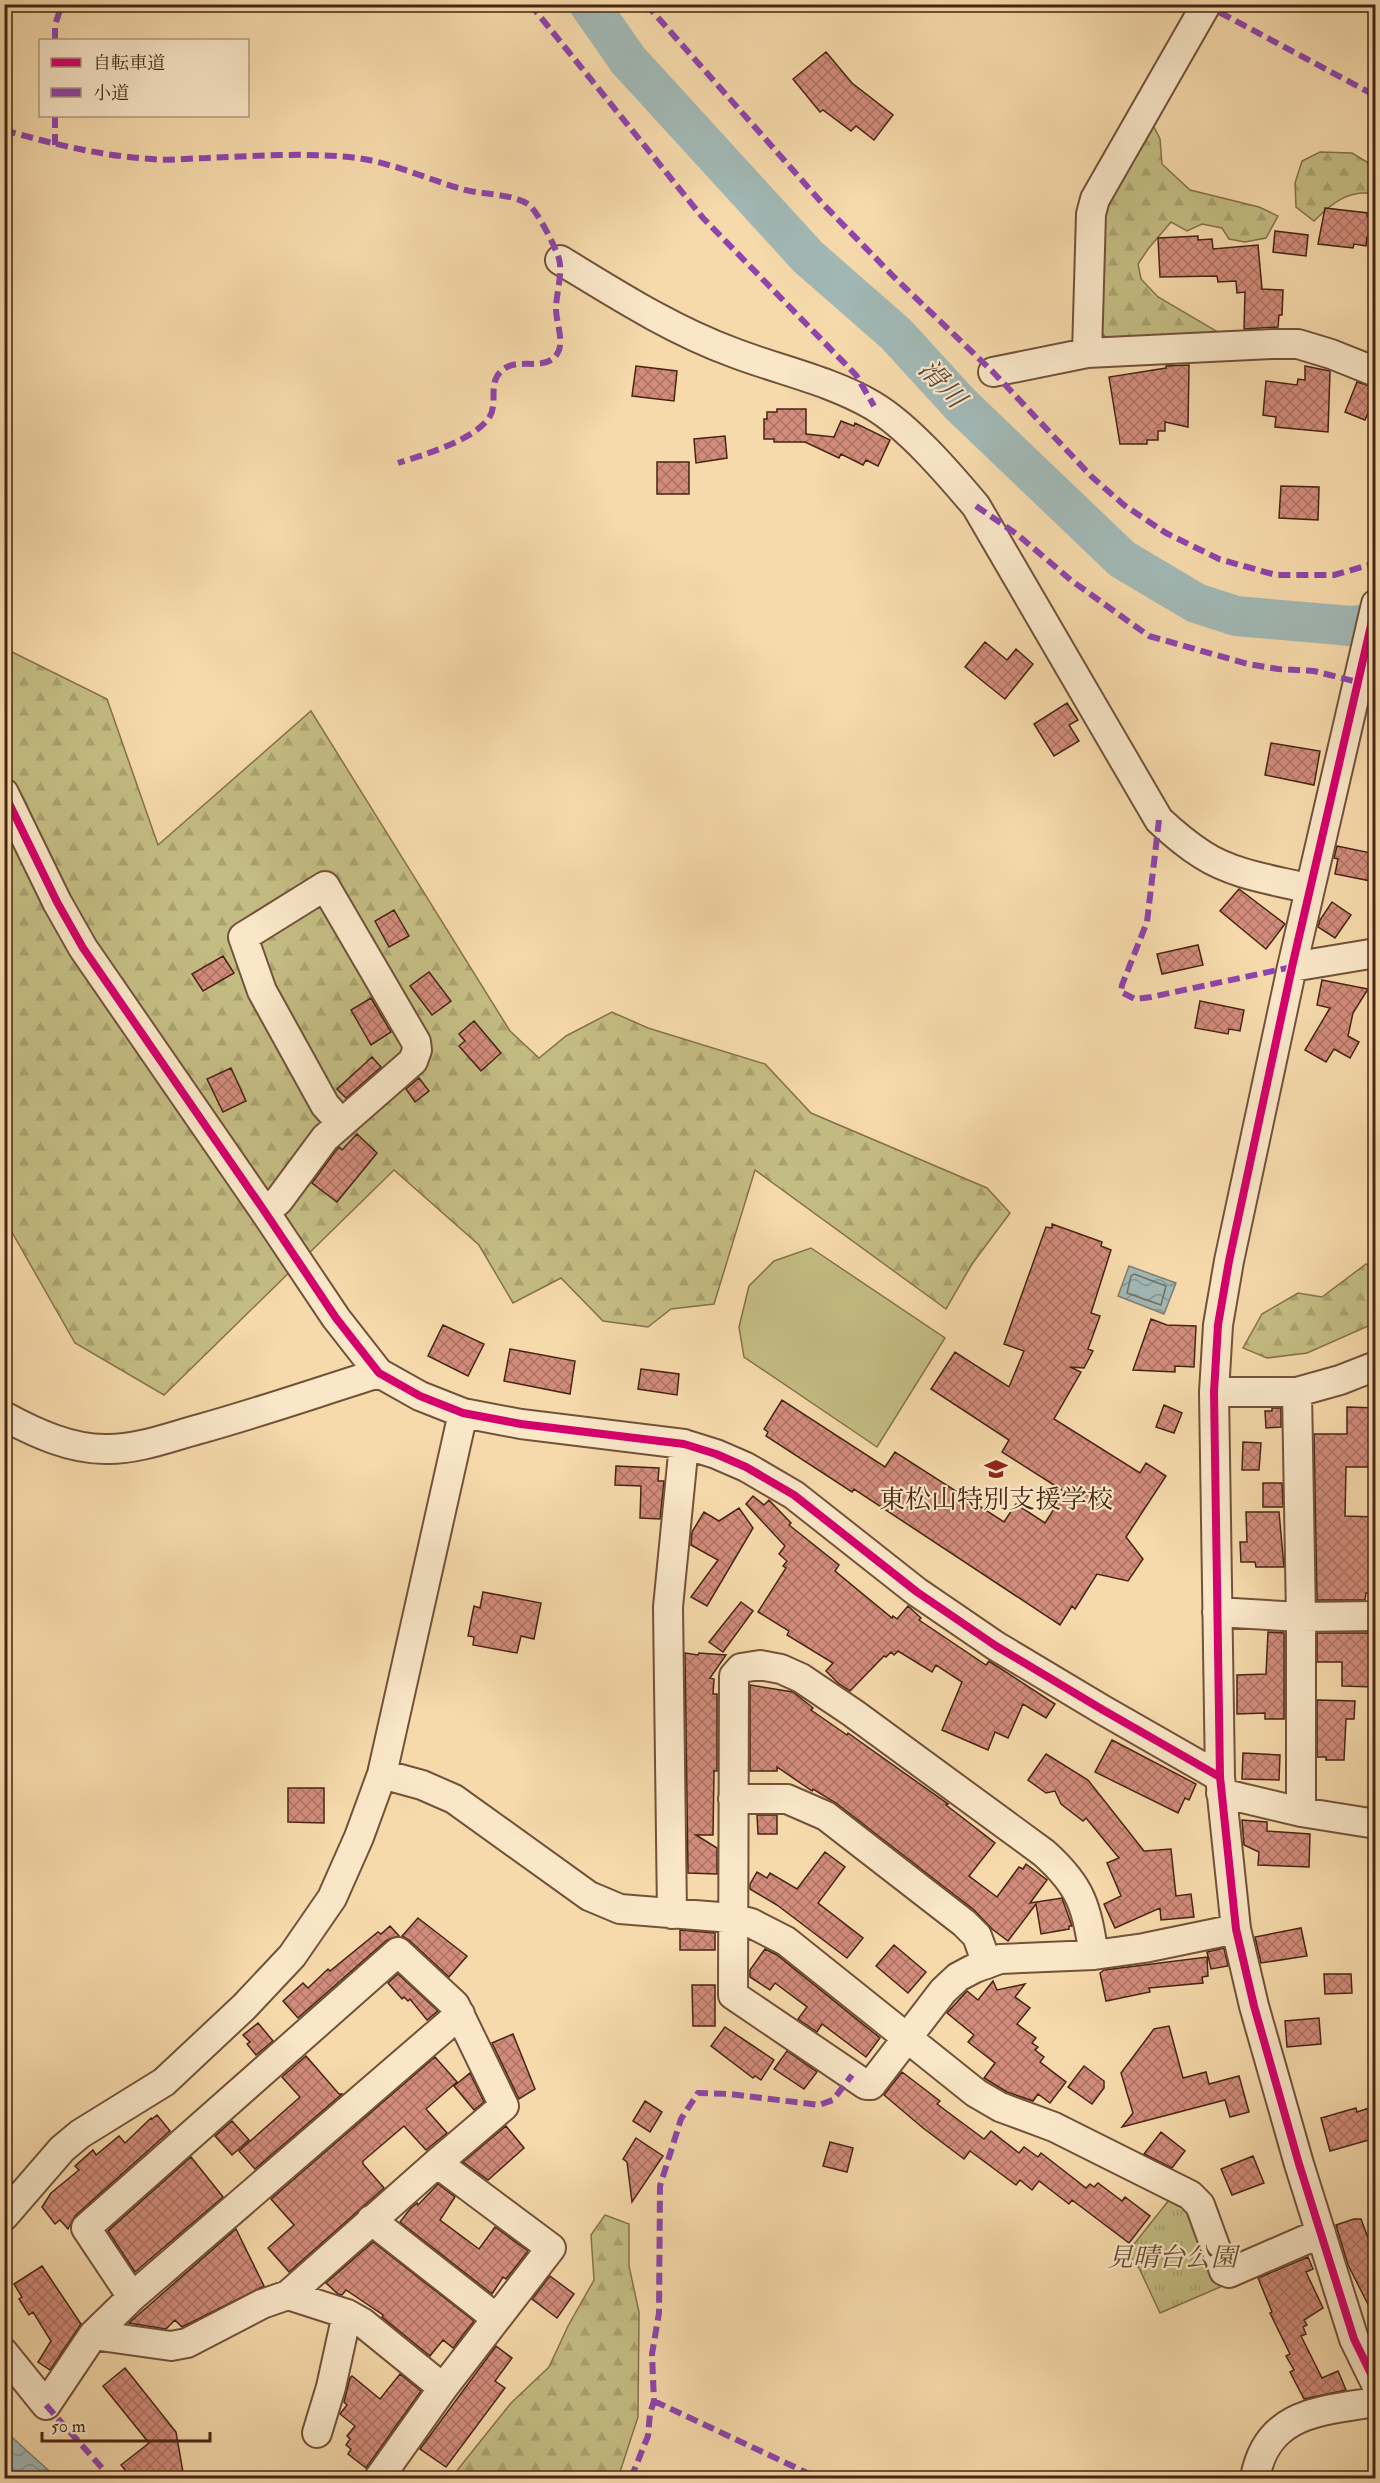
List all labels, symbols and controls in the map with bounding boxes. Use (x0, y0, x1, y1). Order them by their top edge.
legend (39, 39, 249, 117)
text: 自転車道 (93, 52, 165, 75)
text: 小道 (93, 82, 129, 105)
water label: 滑川 (912, 353, 975, 417)
school or university icon: 東松山特別支援学校 (983, 1456, 1009, 1482)
place label: 東松山特別支援学校 (879, 1484, 1113, 1516)
park label: 見晴台公園 (1107, 2242, 1241, 2274)
scale bar (42, 2405, 210, 2443)
text: 50 m (51, 2415, 86, 2438)

